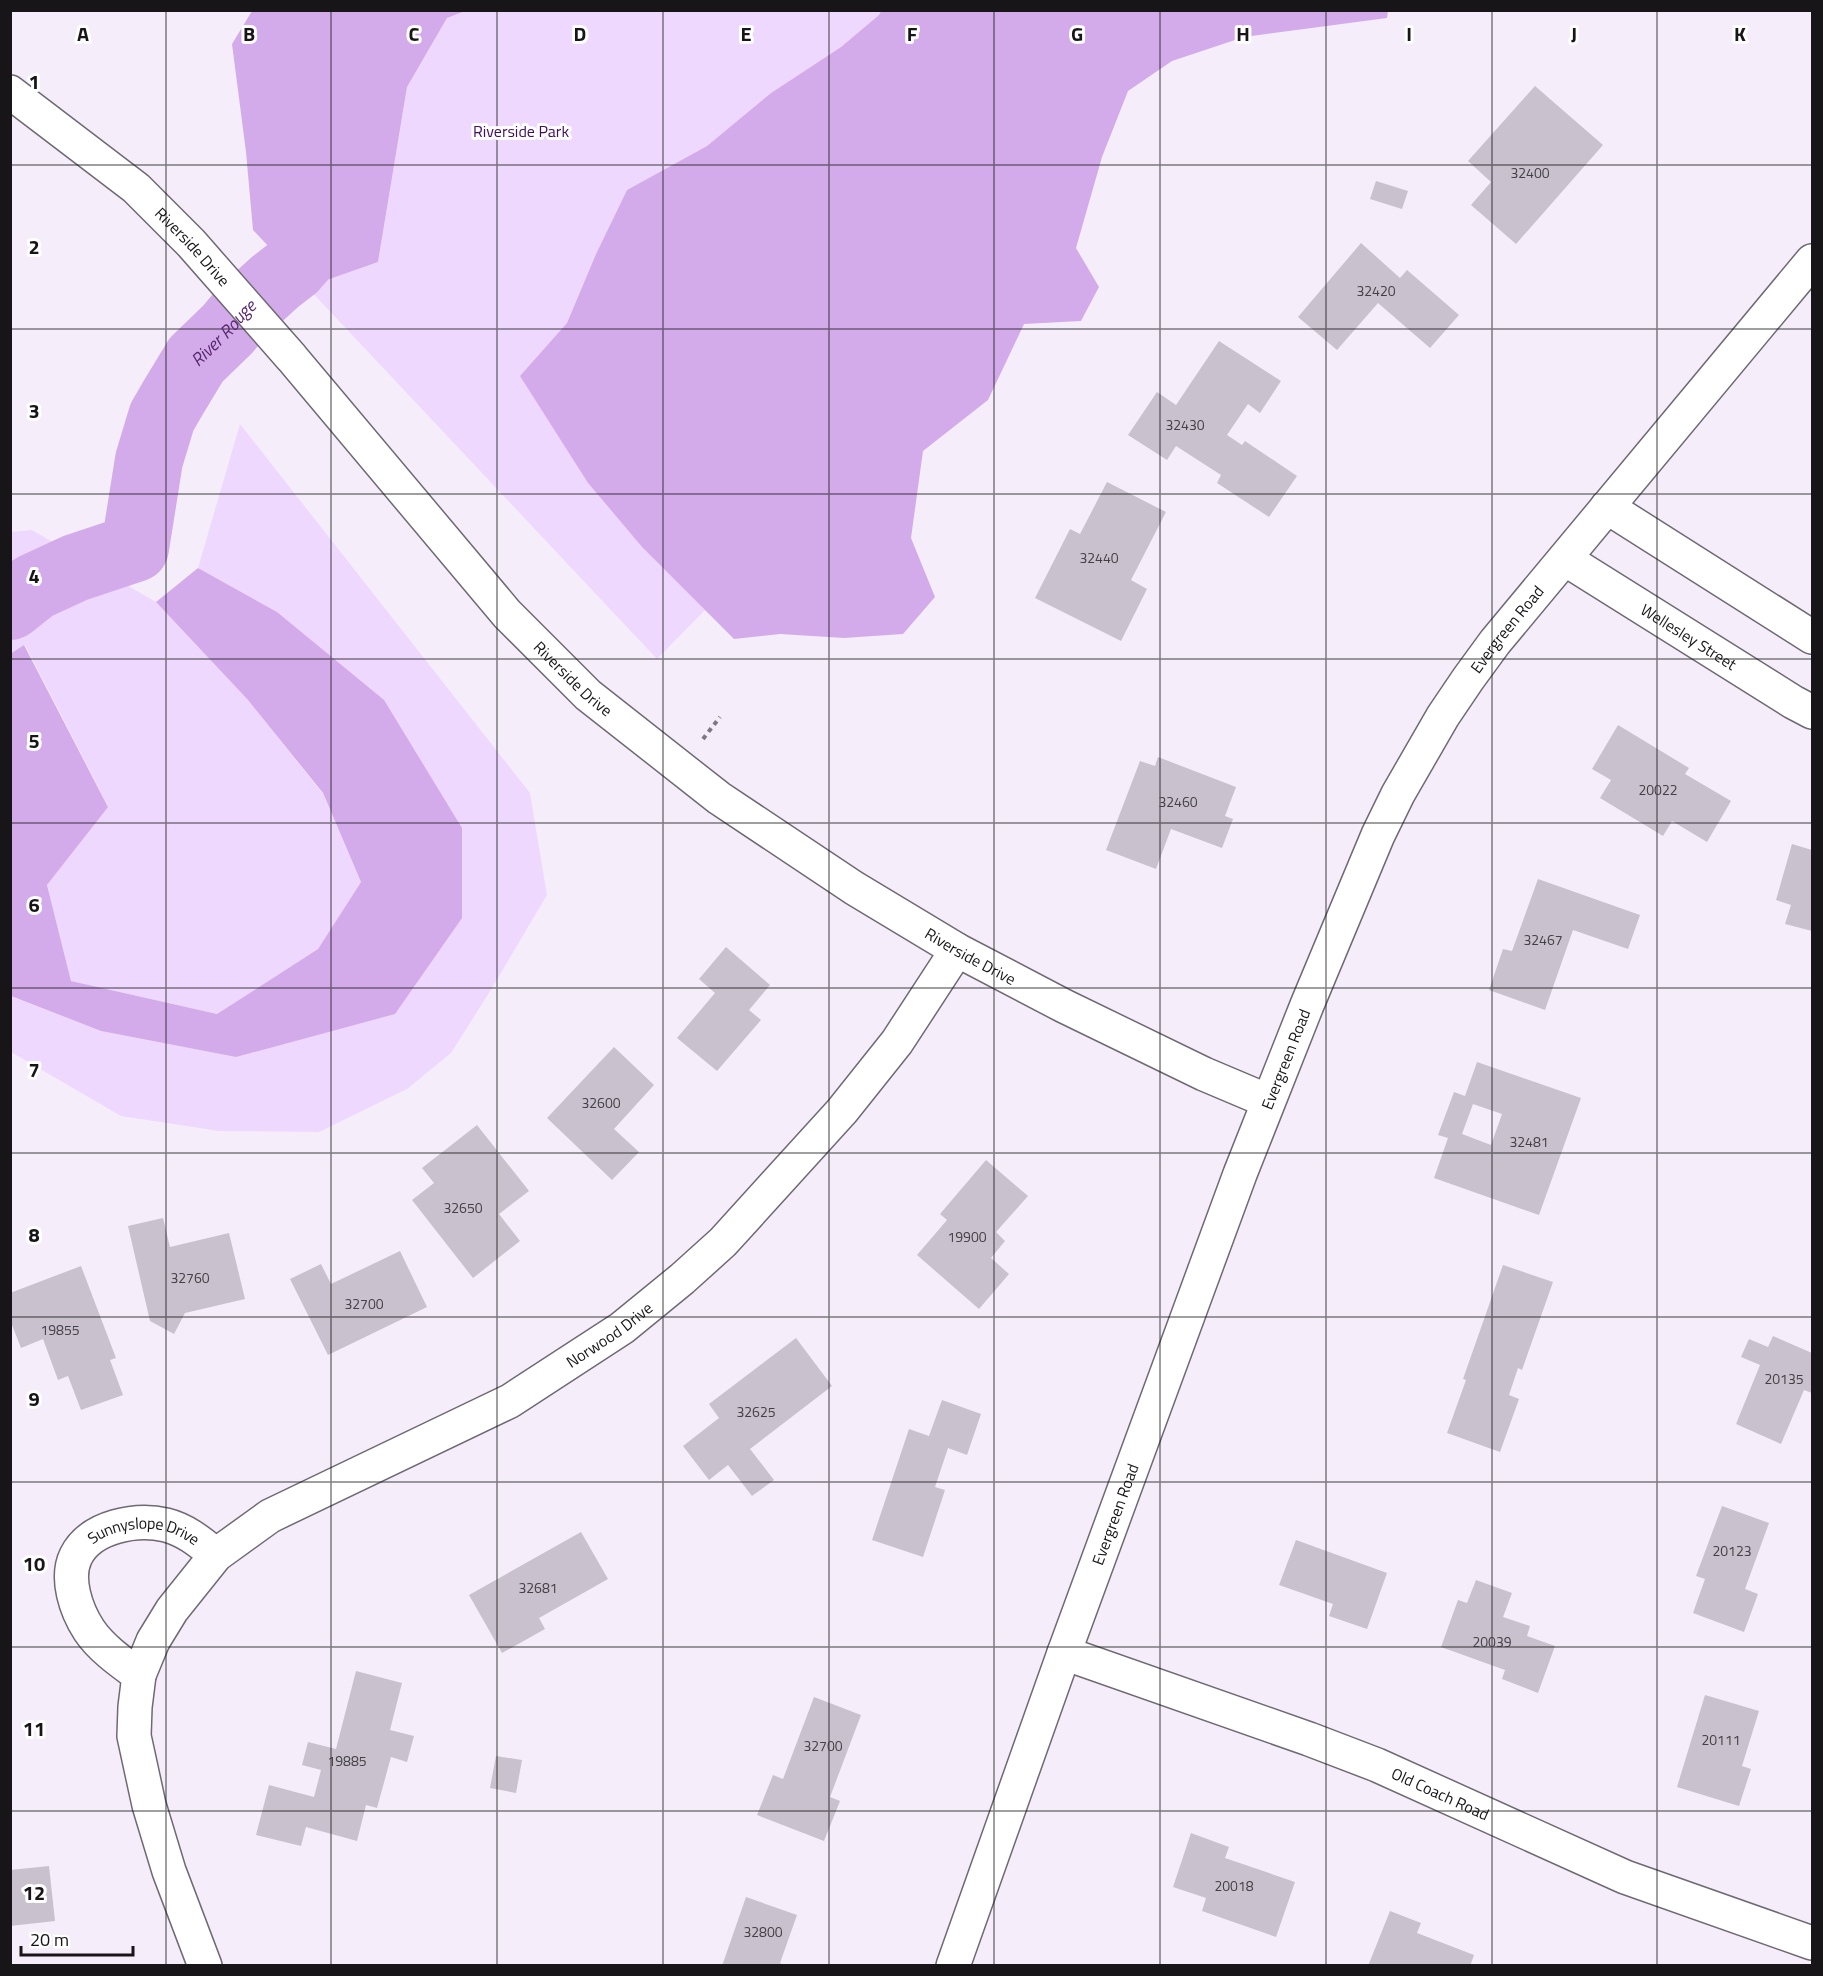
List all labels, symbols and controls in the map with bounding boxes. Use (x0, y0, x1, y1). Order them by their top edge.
text: A (77, 18, 89, 49)
text: B (243, 18, 255, 49)
text: C (409, 18, 420, 49)
text: D (574, 18, 586, 49)
text: E (740, 18, 752, 49)
text: F (907, 18, 918, 49)
text: G (1071, 18, 1083, 49)
text: H (1236, 18, 1250, 49)
text: I (1406, 18, 1412, 49)
text: J (1571, 18, 1577, 49)
text: K (1734, 18, 1746, 49)
text: 1 (28, 66, 40, 97)
park label: Riverside Park (473, 119, 569, 143)
house number: 32400 (1510, 162, 1550, 183)
street label: Riverside Drive (150, 202, 236, 292)
text: 2 (28, 231, 40, 262)
house number: 32420 (1356, 280, 1396, 301)
water label: River Rouge (184, 291, 263, 372)
text: 3 (28, 395, 40, 426)
house number: 32430 (1165, 414, 1205, 435)
house number: 32440 (1079, 547, 1119, 568)
text: 4 (28, 560, 40, 591)
street label: Evergreen Road (1464, 580, 1549, 678)
street label: Wellesley Street (1636, 597, 1742, 676)
street label: Riverside Drive (528, 635, 618, 722)
text: 5 (28, 725, 40, 756)
house number: 20022 (1638, 779, 1678, 800)
house number: 32460 (1158, 791, 1198, 812)
text: 6 (28, 889, 40, 920)
street label: Riverside Drive (920, 921, 1020, 991)
house number: 32467 (1523, 929, 1563, 950)
street label: Evergreen Road (1255, 1005, 1316, 1113)
text: 7 (28, 1054, 40, 1085)
house number: 32600 (581, 1092, 621, 1113)
house number: 32481 (1509, 1131, 1549, 1152)
house number: 32650 (443, 1197, 483, 1218)
text: 8 (28, 1219, 40, 1250)
house number: 19900 (947, 1226, 987, 1247)
house number: 32760 (170, 1267, 210, 1288)
house number: 32700 (344, 1293, 384, 1314)
street label: Norwood Drive (561, 1296, 657, 1373)
house number: 19855 (40, 1319, 80, 1340)
house number: 20135 (1764, 1368, 1804, 1389)
text: 9 (28, 1383, 40, 1414)
house number: 32625 (736, 1401, 776, 1422)
street label: Evergreen Road (1085, 1460, 1145, 1568)
text: Sunnyslope Drive (82, 1511, 205, 1551)
street label: Sunnyslope Drive (86, 1536, 202, 1556)
house number: 20123 (1712, 1540, 1752, 1561)
text: 10 (23, 1548, 45, 1579)
house number: 32681 (518, 1577, 558, 1598)
house number: 20039 (1472, 1631, 1512, 1652)
text: 11 (23, 1713, 45, 1744)
house number: 20111 (1701, 1729, 1741, 1750)
house number: 32700 (803, 1735, 843, 1756)
house number: 19885 (327, 1750, 367, 1771)
street label: Old Coach Road (1388, 1761, 1493, 1826)
house number: 20018 (1214, 1875, 1254, 1896)
text: 12 (23, 1877, 45, 1908)
scale bar (21, 1919, 134, 1957)
house number: 32800 (743, 1921, 783, 1942)
text: 20 m (30, 1926, 69, 1953)

